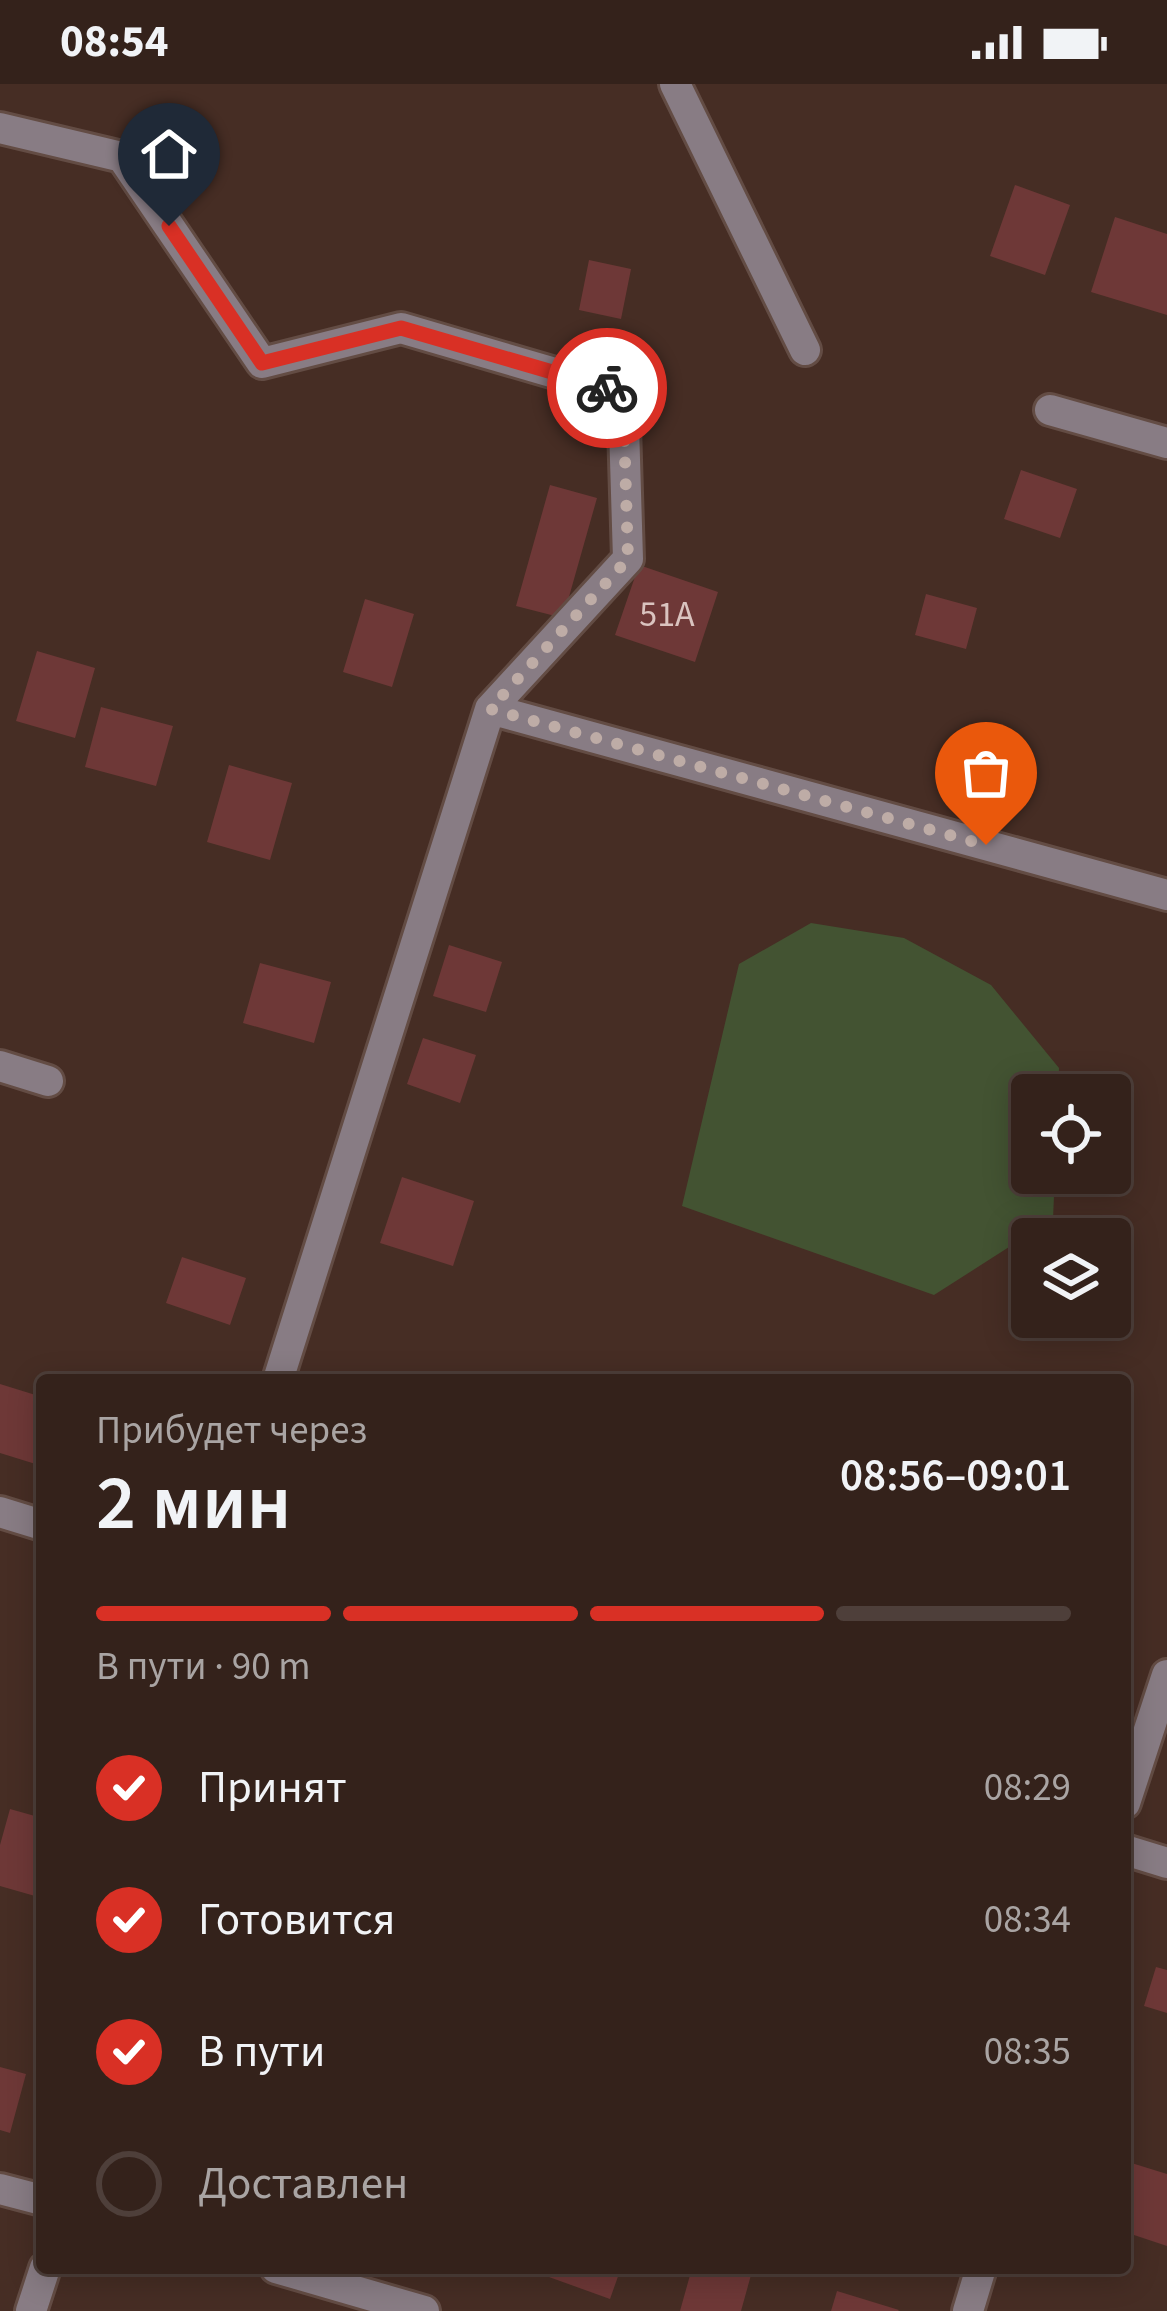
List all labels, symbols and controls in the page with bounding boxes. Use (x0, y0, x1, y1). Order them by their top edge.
text: 08:54 (60, 10, 169, 74)
pin (118, 103, 220, 226)
icon: home (136, 121, 202, 187)
courier (547, 328, 667, 448)
icon: bike (574, 355, 640, 421)
house number: 51А (639, 589, 695, 640)
pin (935, 722, 1037, 845)
icon: bag (953, 740, 1019, 806)
map controls (1011, 1074, 1131, 1338)
button: locate (1011, 1074, 1131, 1194)
button: layers (1011, 1218, 1131, 1338)
text: Прибудет через (96, 1403, 367, 1459)
text: 08:56–09:01 (840, 1444, 1071, 1508)
text: 2 мин (96, 1448, 291, 1559)
text: В пути · 90 m (96, 1639, 311, 1695)
icon: check (96, 1755, 162, 1821)
text: Принят (198, 1756, 347, 1820)
text: 08:29 (984, 1760, 1071, 1816)
icon: check (96, 1887, 162, 1953)
text: Готовится (198, 1888, 395, 1952)
text: 08:34 (984, 1892, 1071, 1948)
icon: check (96, 2019, 162, 2085)
text: В пути (198, 2020, 326, 2084)
text: 08:35 (984, 2024, 1071, 2080)
text: Доставлен (198, 2152, 408, 2216)

